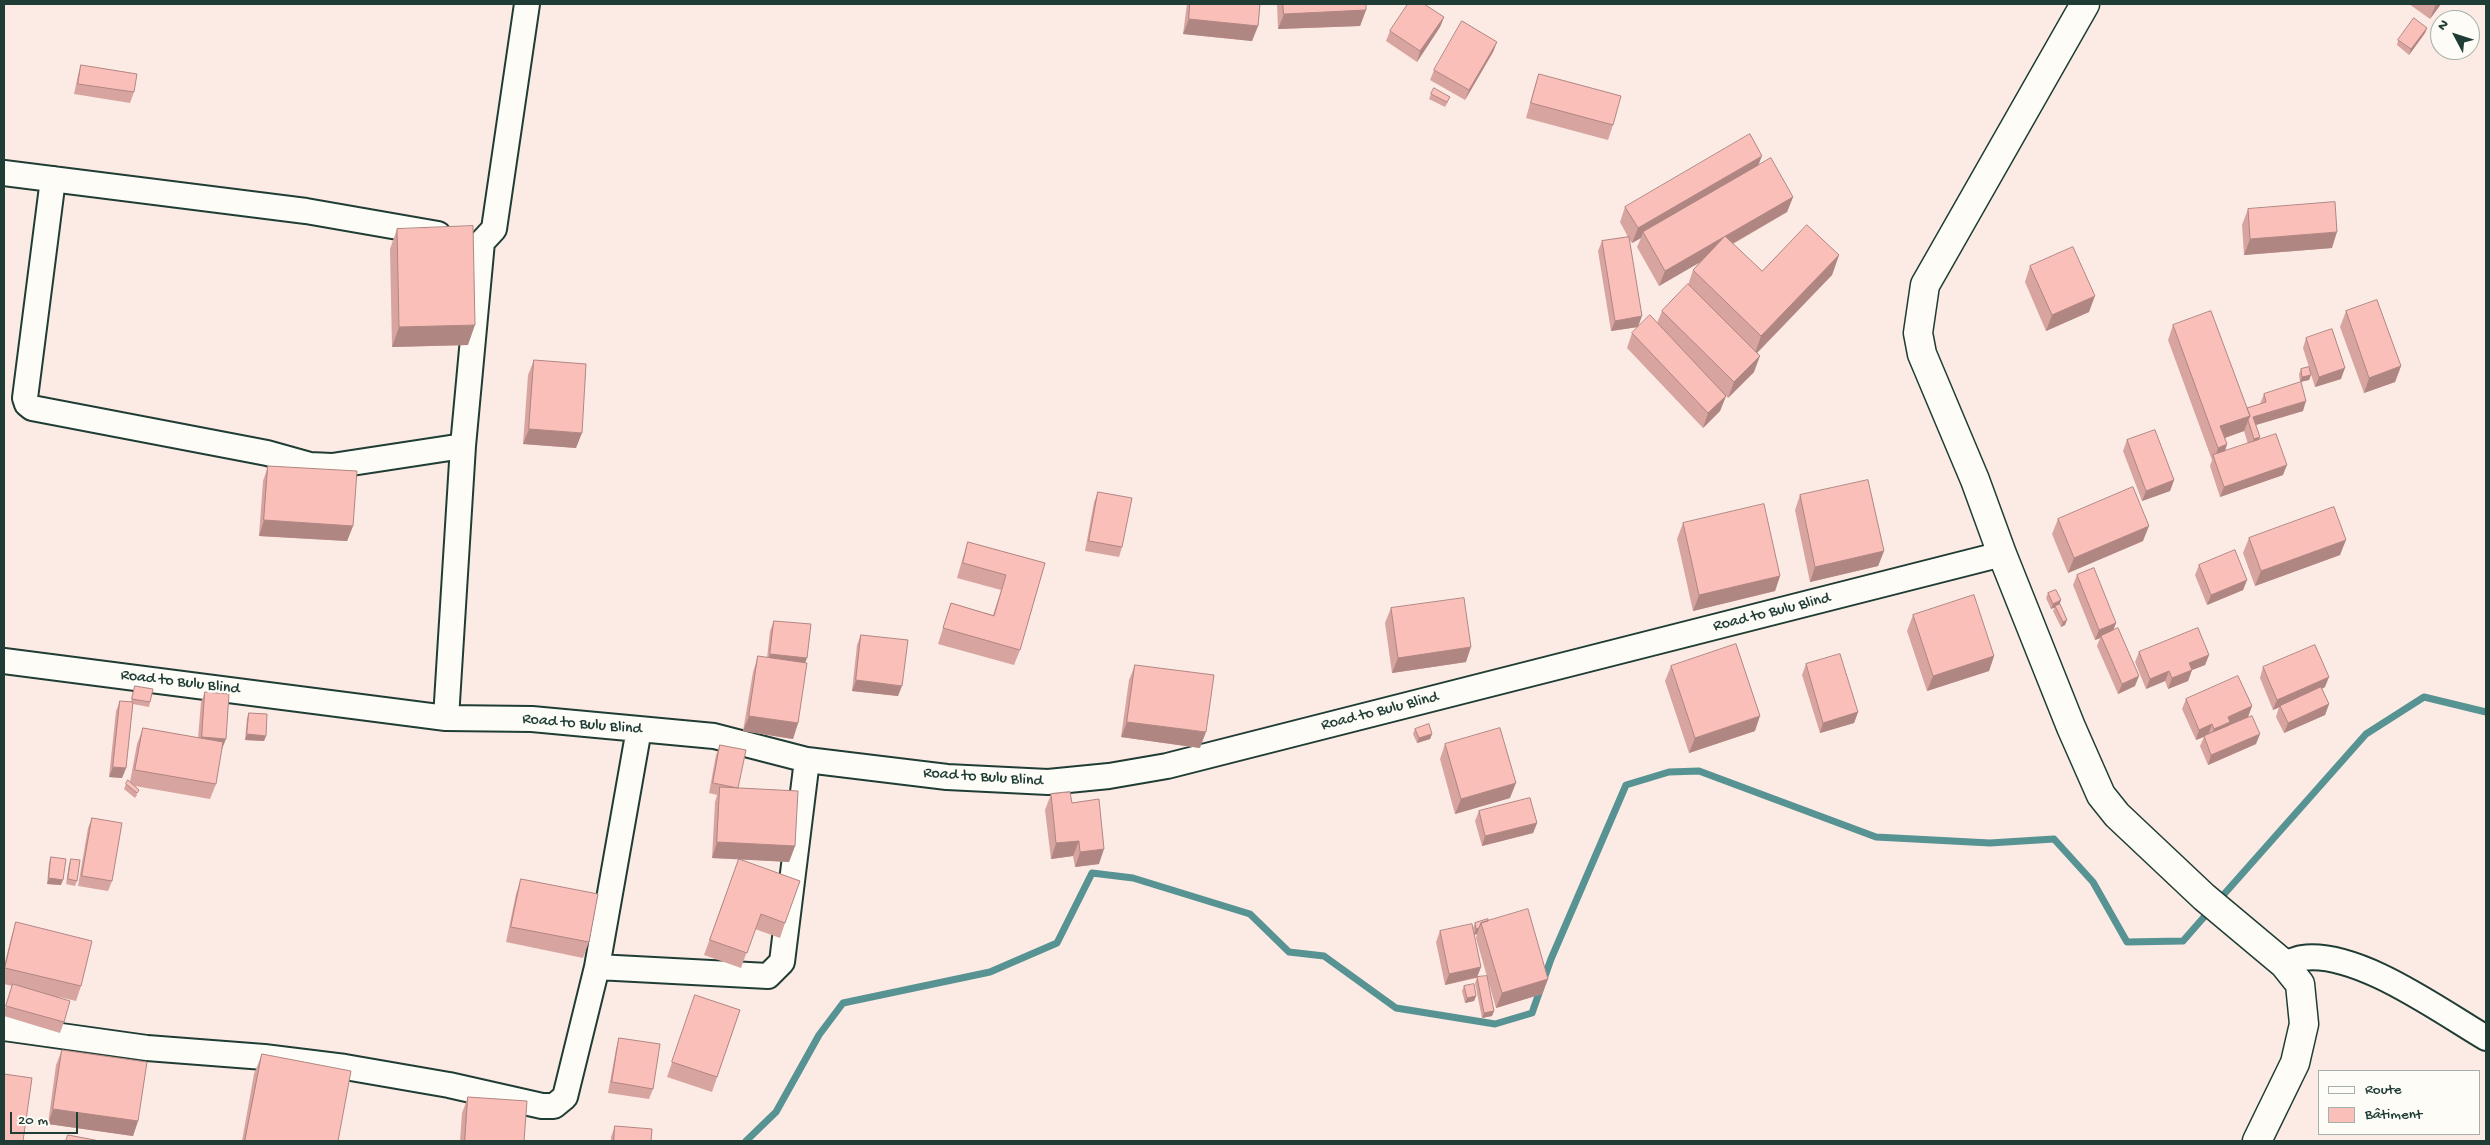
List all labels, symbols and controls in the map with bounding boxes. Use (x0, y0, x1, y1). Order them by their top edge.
north arrow (2430, 10, 2480, 60)
text: N (2434, 17, 2453, 35)
street label: Road to Bulu Blind (1711, 589, 1833, 637)
street label: Road to Bulu Blind (119, 666, 241, 700)
street label: Road to Bulu Blind (1319, 688, 1441, 736)
street label: Road to Bulu Blind (521, 710, 643, 740)
street label: Road to Bulu Blind (922, 764, 1044, 792)
legend (2318, 1070, 2480, 1135)
text: Route (2365, 1081, 2402, 1099)
scale bar (12, 1102, 80, 1134)
text: Bâtiment (2365, 1106, 2422, 1124)
text: 20 m (18, 1112, 48, 1130)

